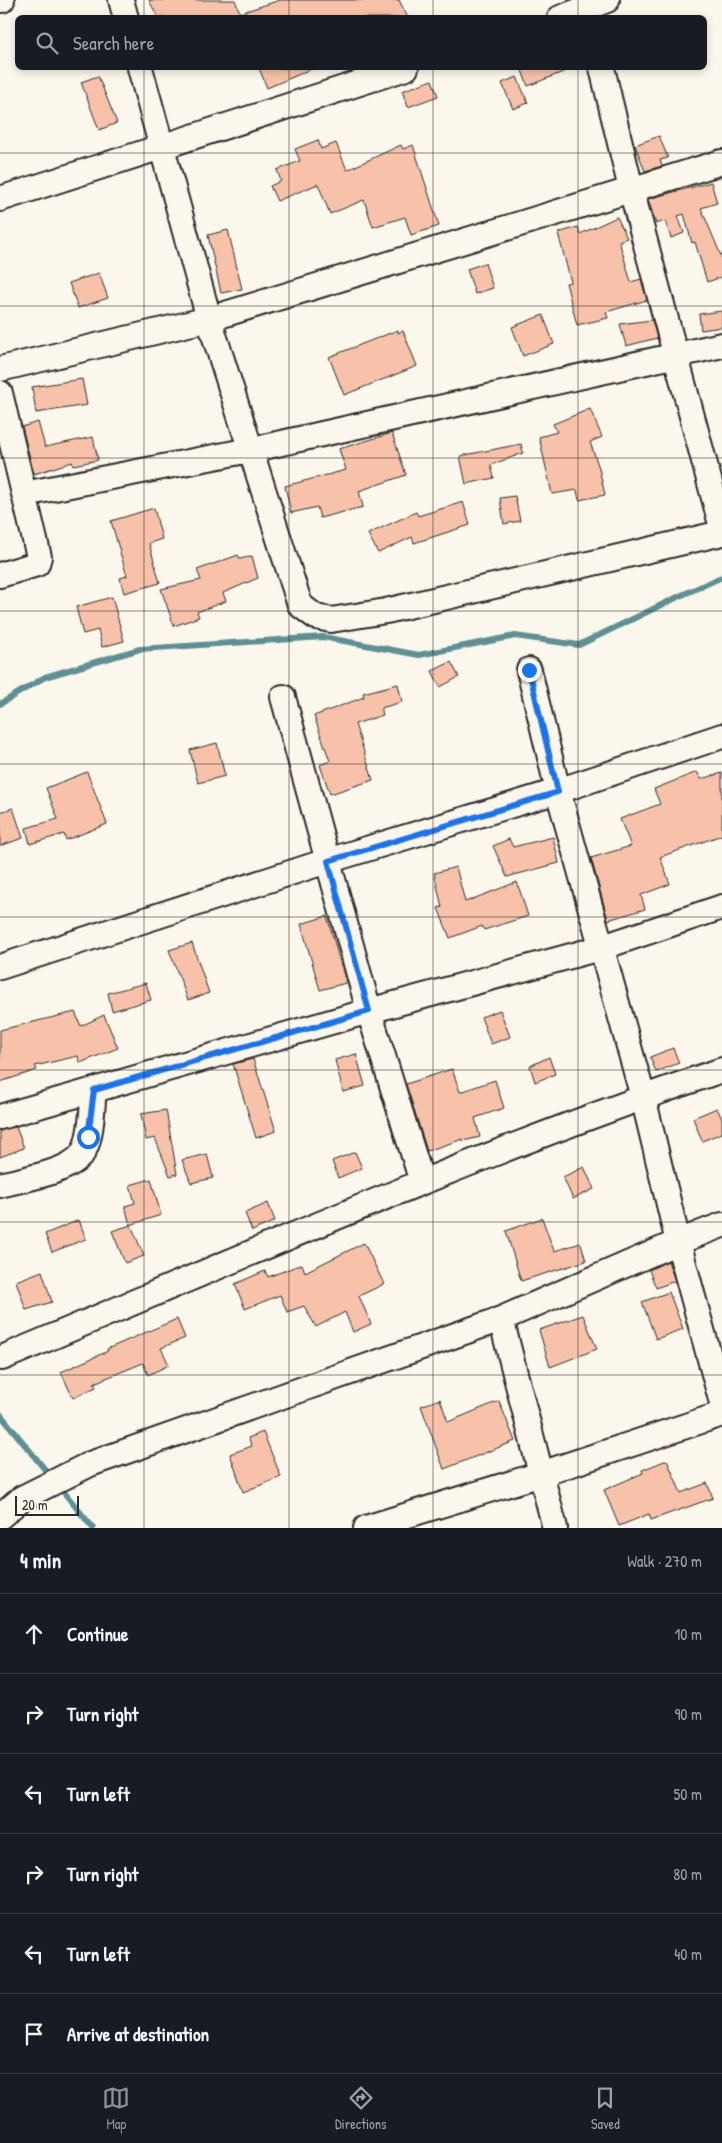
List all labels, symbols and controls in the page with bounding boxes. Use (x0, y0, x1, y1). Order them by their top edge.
search box (15, 15, 707, 70)
icon: search (33, 29, 61, 57)
text: Search here (73, 30, 154, 56)
route end (518, 659, 541, 682)
route start (77, 1126, 100, 1149)
scale bar (15, 1493, 79, 1516)
text: 20 m (22, 1495, 48, 1514)
text: 4 min (20, 1546, 61, 1575)
text: Walk · 270 m (627, 1550, 702, 1572)
icon: ahead (20, 1620, 48, 1648)
text: Continue (67, 1621, 128, 1647)
text: 10 m (674, 1623, 702, 1645)
icon: right (20, 1700, 48, 1728)
text: Turn right (67, 1701, 138, 1727)
text: 90 m (674, 1703, 702, 1725)
icon: left (20, 1780, 48, 1808)
text: Turn left (67, 1781, 130, 1807)
text: 50 m (674, 1783, 702, 1805)
icon: right (20, 1860, 48, 1888)
text: Turn right (67, 1861, 138, 1887)
text: 80 m (673, 1863, 702, 1885)
icon: left (20, 1940, 48, 1968)
text: Turn left (67, 1941, 130, 1967)
text: 40 m (674, 1943, 702, 1965)
icon: arrive (20, 2020, 48, 2048)
text: Arrive at destination (67, 2021, 209, 2047)
tab: Map (102, 2084, 130, 2133)
tab: Directions (335, 2084, 386, 2133)
tab: Saved (591, 2084, 620, 2133)

